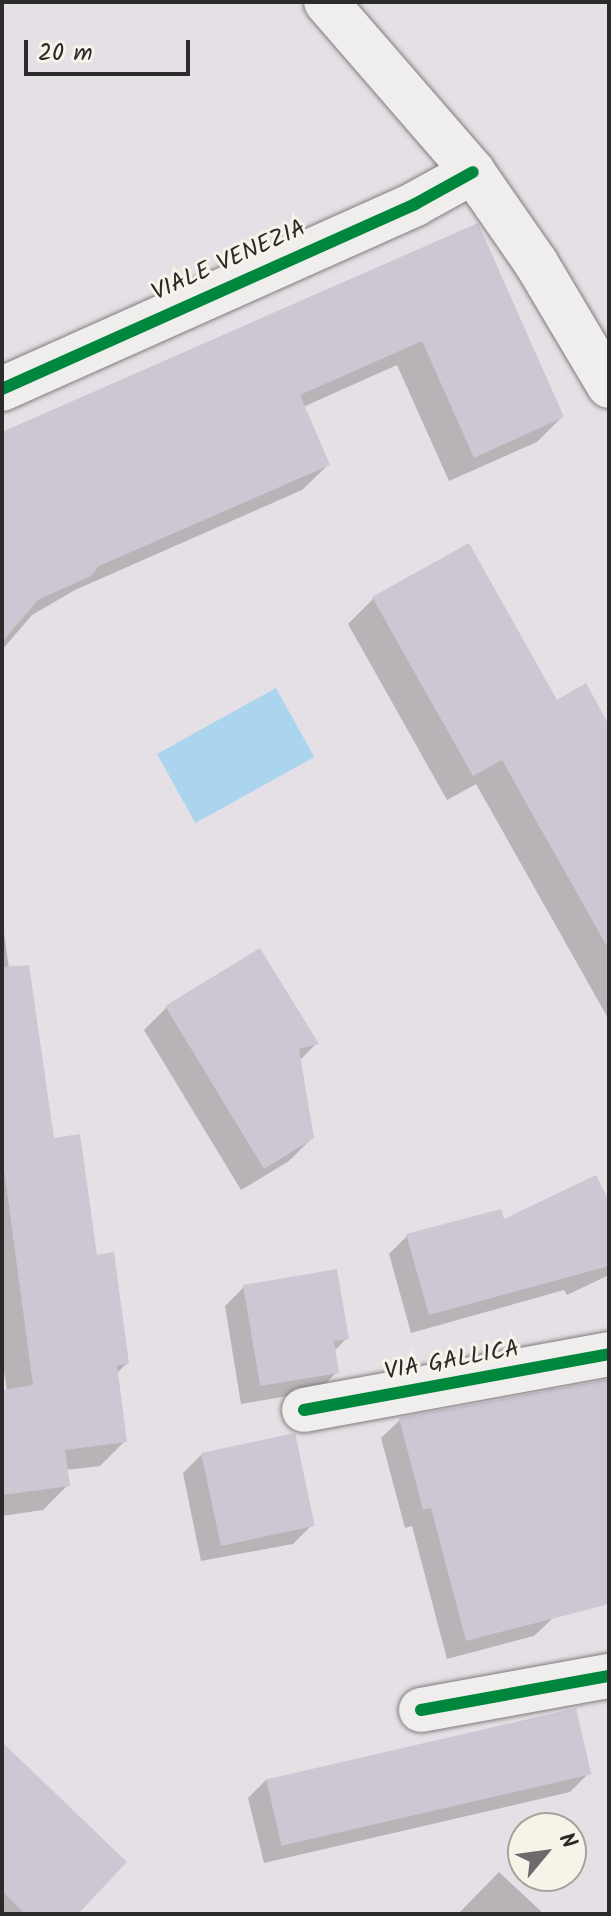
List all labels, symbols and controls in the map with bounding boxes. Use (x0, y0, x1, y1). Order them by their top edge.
scale bar (28, 24, 194, 74)
text: 20 m (38, 34, 93, 73)
street label: VIALE VENEZIA (148, 214, 310, 308)
street label: VIA GALLICA (382, 1335, 522, 1387)
north arrow (507, 1812, 587, 1892)
text: N (548, 1827, 585, 1856)

